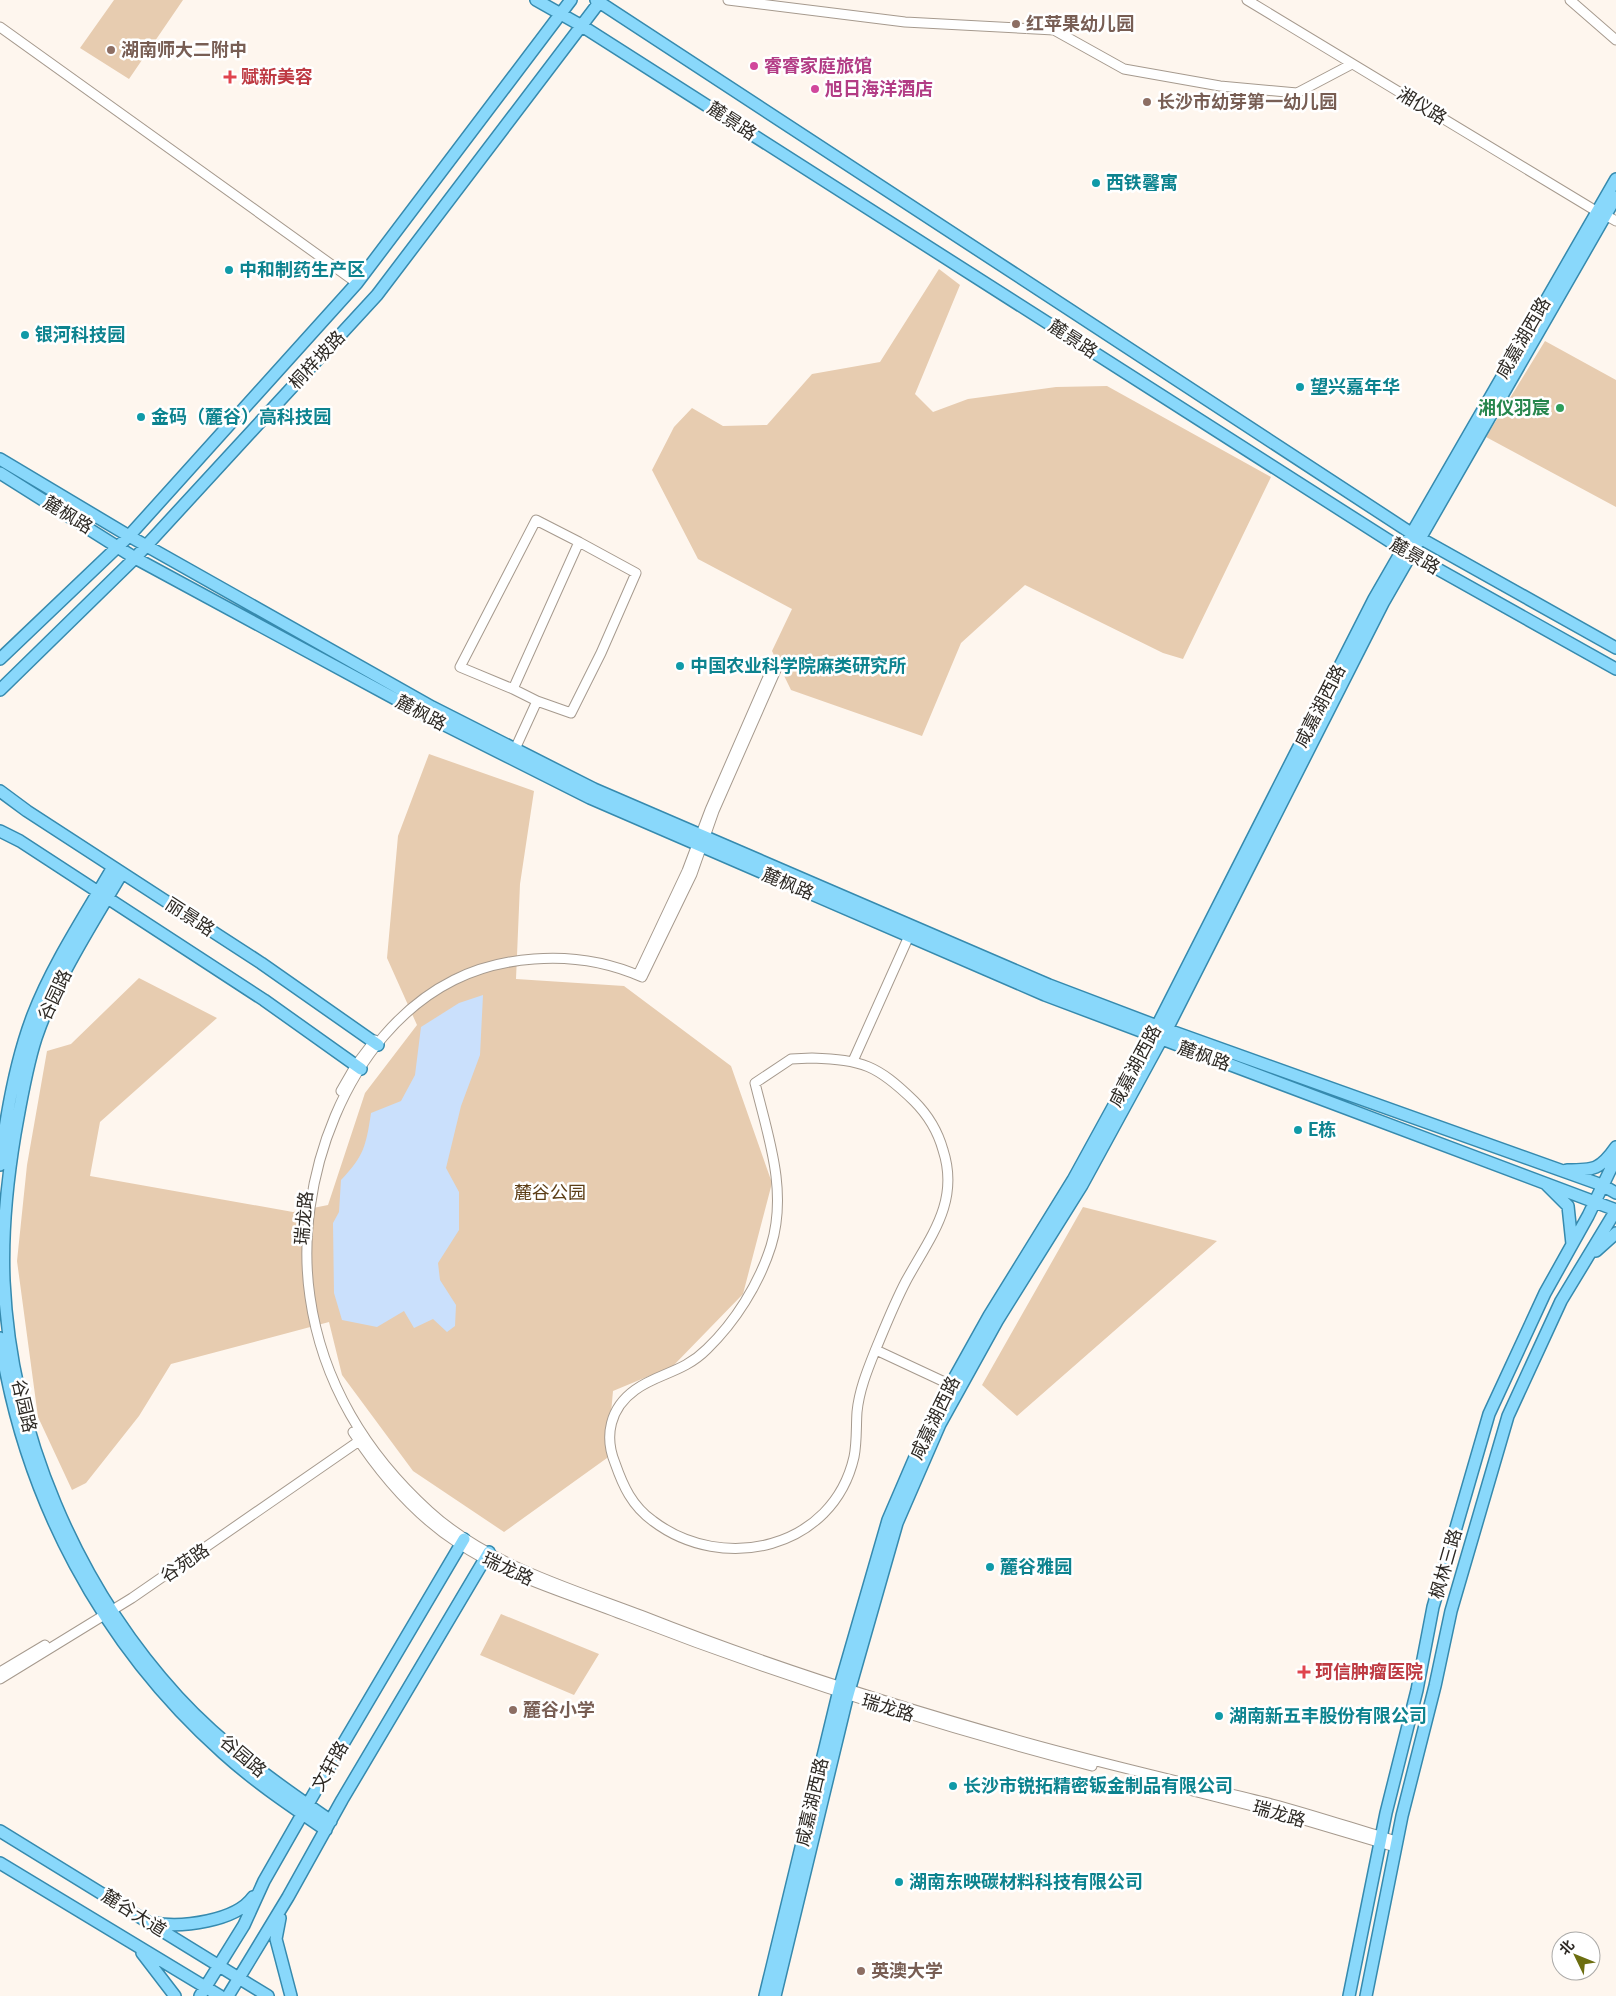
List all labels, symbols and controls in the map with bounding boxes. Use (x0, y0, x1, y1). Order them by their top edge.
place label: 红苹果幼儿园 (1026, 12, 1134, 34)
marker: 红苹果幼儿园 (1010, 18, 1022, 30)
place label: 湖南师大二附中 (121, 38, 247, 60)
marker: 湖南师大二附中 (105, 44, 117, 56)
place label: 睿睿家庭旅馆 (764, 54, 872, 76)
marker: 睿睿家庭旅馆 (748, 60, 760, 72)
place label: 赋新美容 (241, 65, 313, 87)
marker: 赋新美容 (223, 70, 237, 84)
place label: 旭日海洋酒店 (825, 77, 933, 99)
street label: 湘仪路 (1394, 82, 1451, 128)
marker: 旭日海洋酒店 (809, 83, 821, 95)
place label: 长沙市幼芽第一幼儿园 (1157, 90, 1337, 112)
street label: 麓景路 (704, 96, 761, 144)
marker: 长沙市幼芽第一幼儿园 (1141, 96, 1153, 108)
place label: 西铁馨寓 (1106, 171, 1178, 193)
marker: 西铁馨寓 (1090, 177, 1102, 189)
place label: 中和制药生产区 (239, 258, 365, 280)
marker: 中和制药生产区 (223, 264, 235, 276)
street label: 咸嘉湖西路 (1490, 293, 1554, 382)
street label: 麓景路 (1045, 314, 1102, 362)
place label: 银河科技园 (35, 323, 125, 345)
street label: 桐梓坡路 (284, 325, 349, 393)
marker: 银河科技园 (19, 329, 31, 341)
place label: 望兴嘉年华 (1310, 375, 1400, 397)
marker: 望兴嘉年华 (1294, 381, 1306, 393)
place label: 湘仪羽宸 (1478, 396, 1550, 418)
marker: 湘仪羽宸 (1554, 402, 1566, 414)
place label: 金码（麓谷）高科技园 (151, 405, 331, 427)
marker: 金码（麓谷）高科技园 (135, 411, 147, 423)
street label: 麓枫路 (40, 491, 97, 538)
street label: 麓景路 (1387, 532, 1444, 578)
place label: 中国农业科学院麻类研究所 (690, 654, 906, 676)
marker: 中国农业科学院麻类研究所 (674, 660, 686, 672)
street label: 咸嘉湖西路 (1289, 660, 1349, 751)
street label: 麓枫路 (392, 690, 450, 735)
street label: 麓枫路 (759, 862, 818, 904)
street label: 丽景路 (162, 892, 219, 940)
street label: 谷园路 (33, 965, 75, 1024)
street label: 咸嘉湖西路 (1103, 1021, 1165, 1110)
street label: 麓枫路 (1175, 1035, 1233, 1075)
place label: E栋 (1308, 1118, 1336, 1140)
marker: E栋 (1292, 1124, 1304, 1136)
park label: 麓谷公园 (514, 1181, 586, 1203)
street label: 瑞龙路 (290, 1190, 316, 1246)
street label: 咸嘉湖西路 (904, 1372, 964, 1463)
street label: 谷园路 (8, 1377, 42, 1435)
street label: 枫林三路 (1425, 1526, 1466, 1601)
street label: 谷苑路 (156, 1538, 213, 1586)
street label: 瑞龙路 (479, 1547, 538, 1589)
place label: 麓谷雅园 (1000, 1555, 1072, 1577)
marker: 麓谷雅园 (984, 1561, 996, 1573)
place label: 珂信肿瘤医院 (1315, 1660, 1423, 1682)
marker: 珂信肿瘤医院 (1297, 1665, 1311, 1679)
street label: 瑞龙路 (859, 1689, 917, 1725)
place label: 麓谷小学 (523, 1698, 595, 1720)
marker: 麓谷小学 (507, 1704, 519, 1716)
place label: 湖南新五丰股份有限公司 (1229, 1704, 1427, 1726)
marker: 湖南新五丰股份有限公司 (1213, 1710, 1225, 1722)
street label: 谷园路 (216, 1729, 271, 1781)
street label: 文轩路 (306, 1737, 352, 1794)
street label: 咸嘉湖西路 (790, 1755, 832, 1848)
place label: 长沙市锐拓精密钣金制品有限公司 (963, 1774, 1233, 1796)
marker: 长沙市锐拓精密钣金制品有限公司 (947, 1780, 959, 1792)
street label: 瑞龙路 (1250, 1795, 1308, 1831)
place label: 湖南东映碳材料科技有限公司 (909, 1870, 1143, 1892)
marker: 湖南东映碳材料科技有限公司 (893, 1876, 905, 1888)
street label: 麓谷大道 (98, 1884, 171, 1941)
north arrow (1551, 1931, 1601, 1981)
text: 北 (1555, 1936, 1577, 1958)
place label: 英澳大学 (871, 1959, 943, 1981)
marker: 英澳大学 (855, 1965, 867, 1977)

